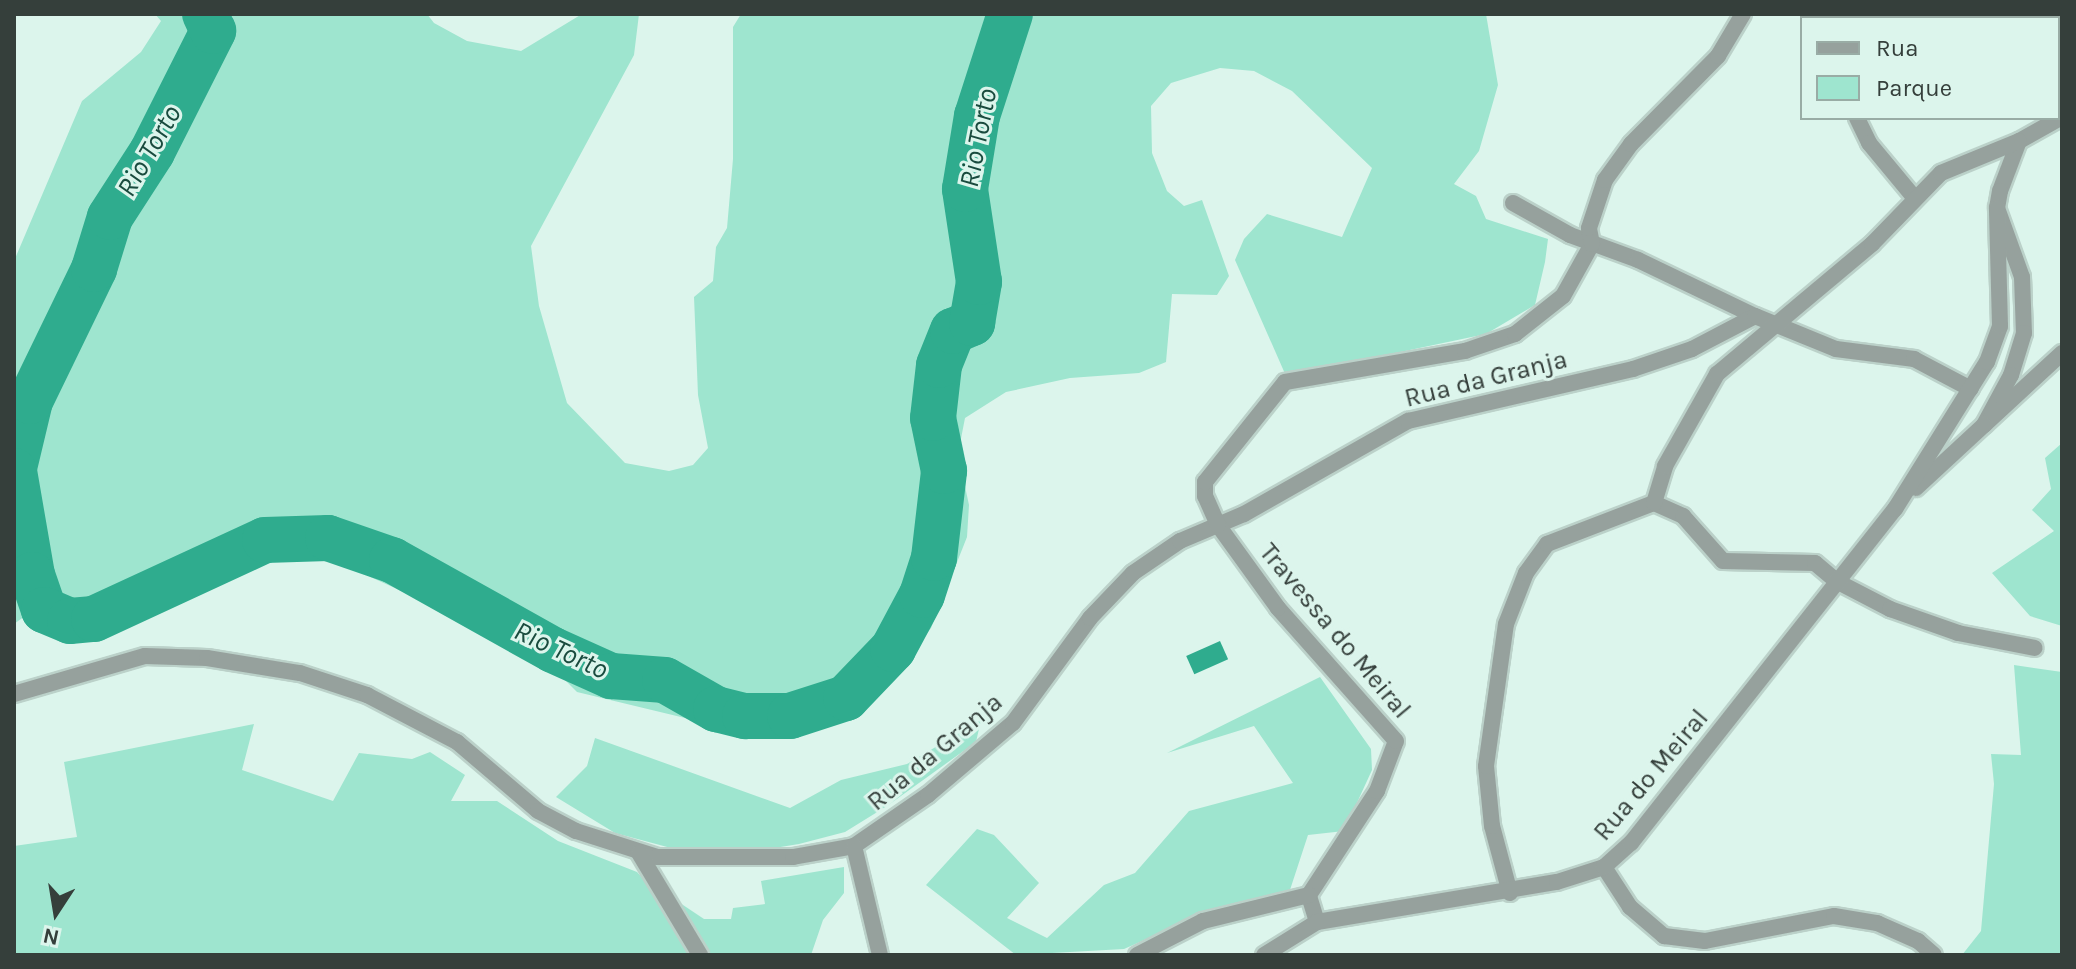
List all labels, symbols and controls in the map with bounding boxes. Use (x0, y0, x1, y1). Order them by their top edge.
legend (1800, 16, 2060, 120)
text: Rua (1876, 34, 1918, 62)
text: Parque (1876, 74, 1952, 102)
water label: Rio Torto (952, 86, 1004, 190)
water label: Rio Torto (109, 99, 189, 203)
street label: Rua da Granja (1401, 344, 1571, 414)
street label: Travessa do Meiral (1253, 537, 1417, 725)
water label: Rio Torto (509, 614, 613, 686)
street label: Rua da Granja (861, 686, 1009, 818)
street label: Rua do Meiral (1587, 703, 1715, 847)
north arrow (16, 873, 96, 953)
text: N (41, 922, 61, 951)

